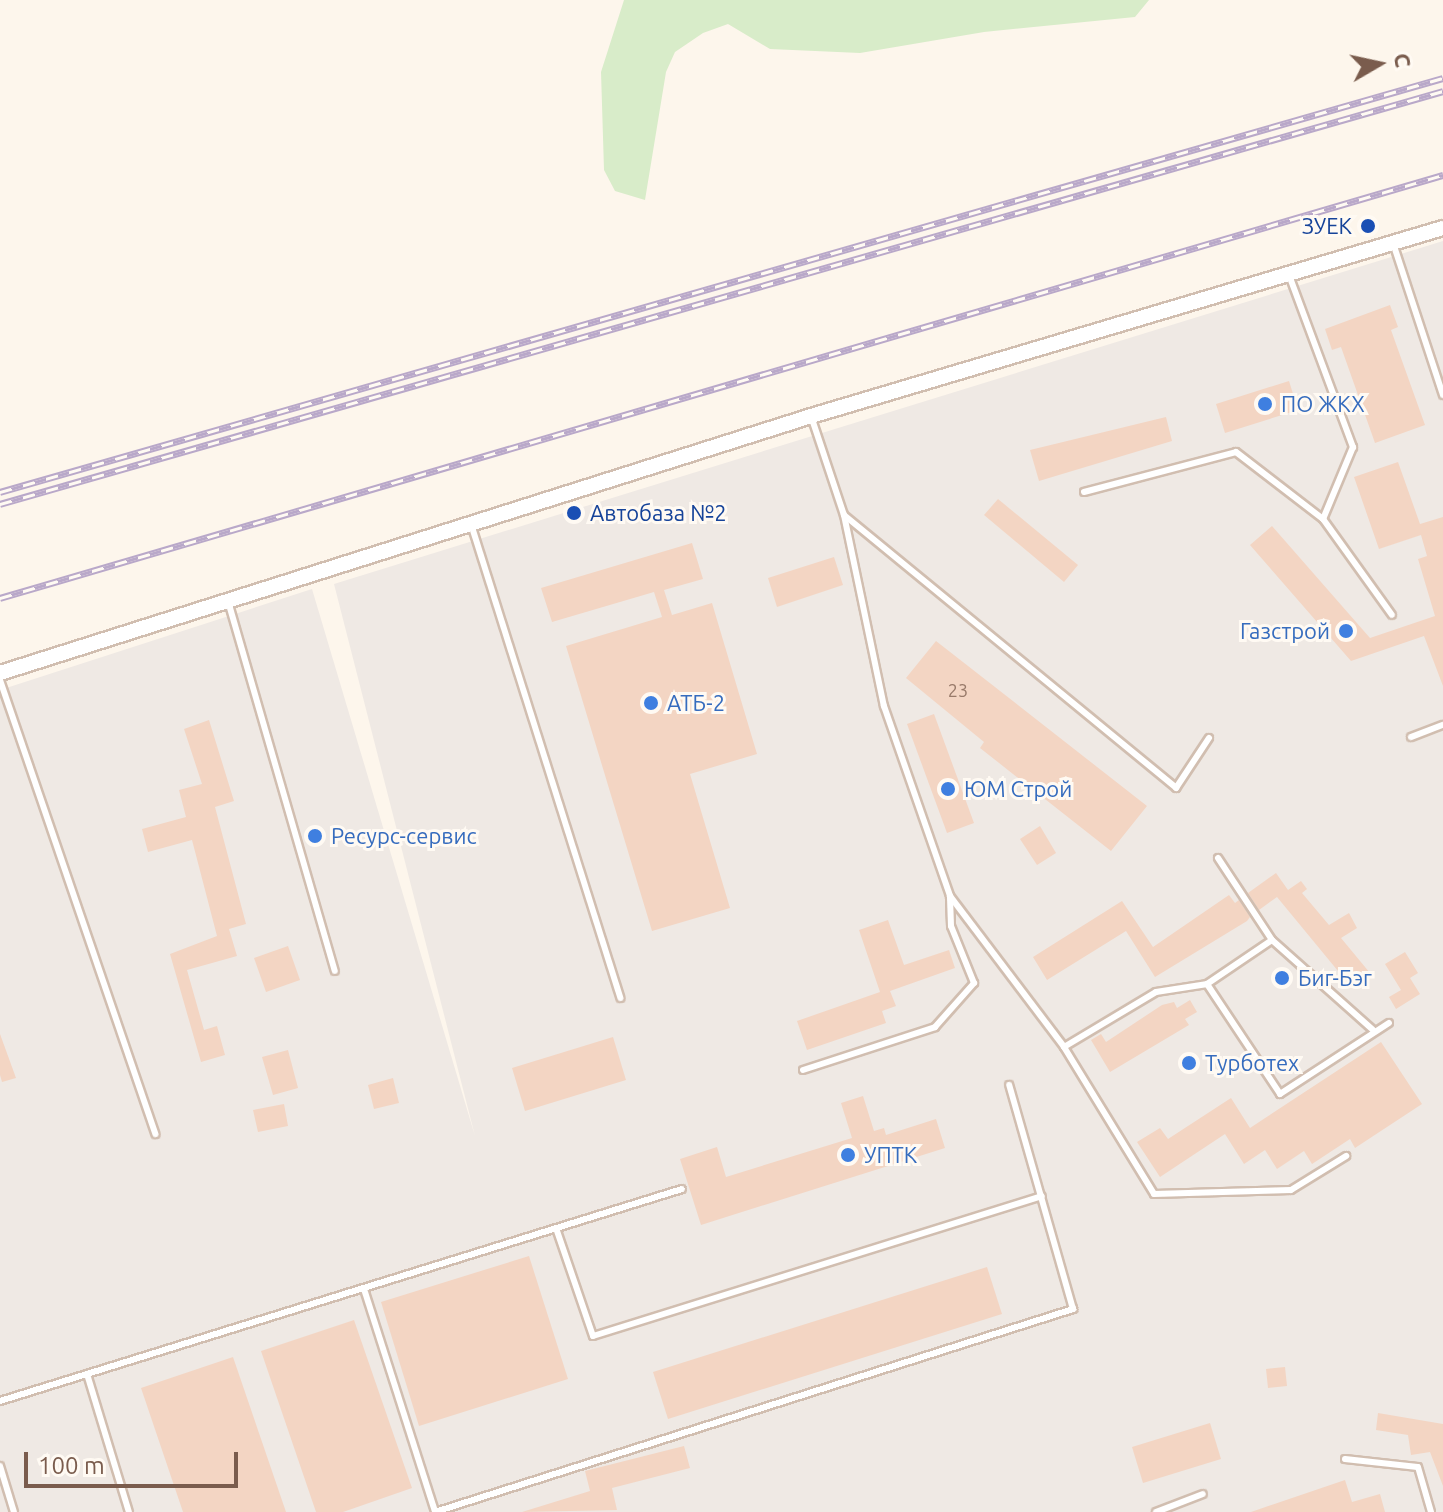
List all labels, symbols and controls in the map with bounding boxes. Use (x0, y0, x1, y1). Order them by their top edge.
north arrow (1339, 24, 1419, 104)
text: С (1390, 51, 1417, 69)
place label: ЗУЕК (1302, 213, 1352, 239)
marker: ЗУЕК (1359, 217, 1377, 235)
place label: ПО ЖКХ (1281, 391, 1365, 417)
marker: ПО ЖКХ (1256, 395, 1274, 413)
place label: Автобаза №2 (590, 500, 727, 526)
marker: Автобаза №2 (565, 504, 583, 522)
place label: Газстрой (1240, 618, 1330, 644)
marker: Газстрой (1337, 622, 1355, 640)
house number: 23 (948, 679, 968, 701)
place label: АТБ-2 (667, 690, 725, 716)
marker: АТБ-2 (642, 694, 660, 712)
place label: ЮМ Строй (964, 776, 1072, 802)
marker: ЮМ Строй (939, 780, 957, 798)
place label: Ресурс-сервис (331, 823, 477, 849)
marker: Ресурс-сервис (306, 827, 324, 845)
place label: Биг-Бэг (1298, 965, 1372, 991)
marker: Биг-Бэг (1273, 969, 1291, 987)
place label: Турботех (1205, 1050, 1299, 1076)
marker: Турботех (1180, 1054, 1198, 1072)
place label: УПТК (864, 1142, 917, 1168)
marker: УПТК (839, 1146, 857, 1164)
scale bar (28, 1436, 242, 1486)
text: 100 m (38, 1452, 105, 1479)

